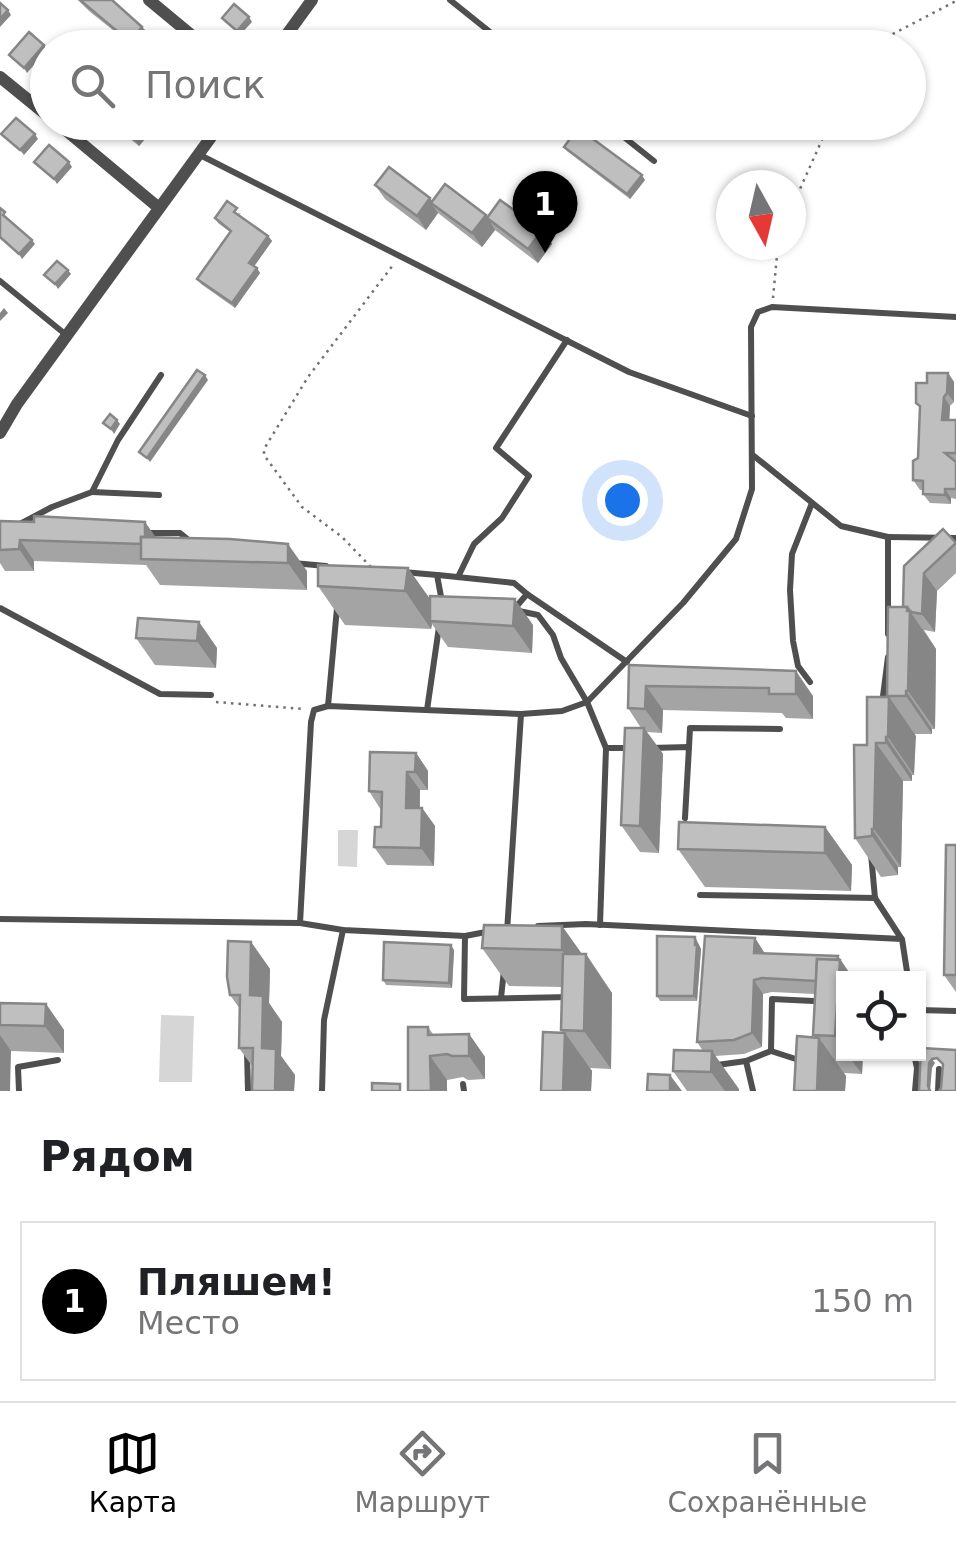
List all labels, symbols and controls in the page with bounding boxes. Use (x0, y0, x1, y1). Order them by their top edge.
search box (30, 30, 926, 140)
icon: search (65, 58, 120, 113)
text: Поиск (145, 63, 265, 107)
pin: 1 (512, 170, 578, 253)
north arrow (716, 170, 806, 260)
your location (597, 475, 648, 526)
map controls (836, 971, 926, 1061)
button: locate (836, 971, 926, 1061)
text: Рядом (40, 1132, 195, 1181)
text: Пляшем! (137, 1260, 336, 1304)
text: 1 (63, 1282, 86, 1320)
text: 150 m (812, 1282, 914, 1320)
text: Место (137, 1304, 240, 1342)
tab: Карта (89, 1426, 177, 1519)
tab: Маршрут (355, 1426, 490, 1519)
tab: Сохранённые (668, 1426, 867, 1519)

